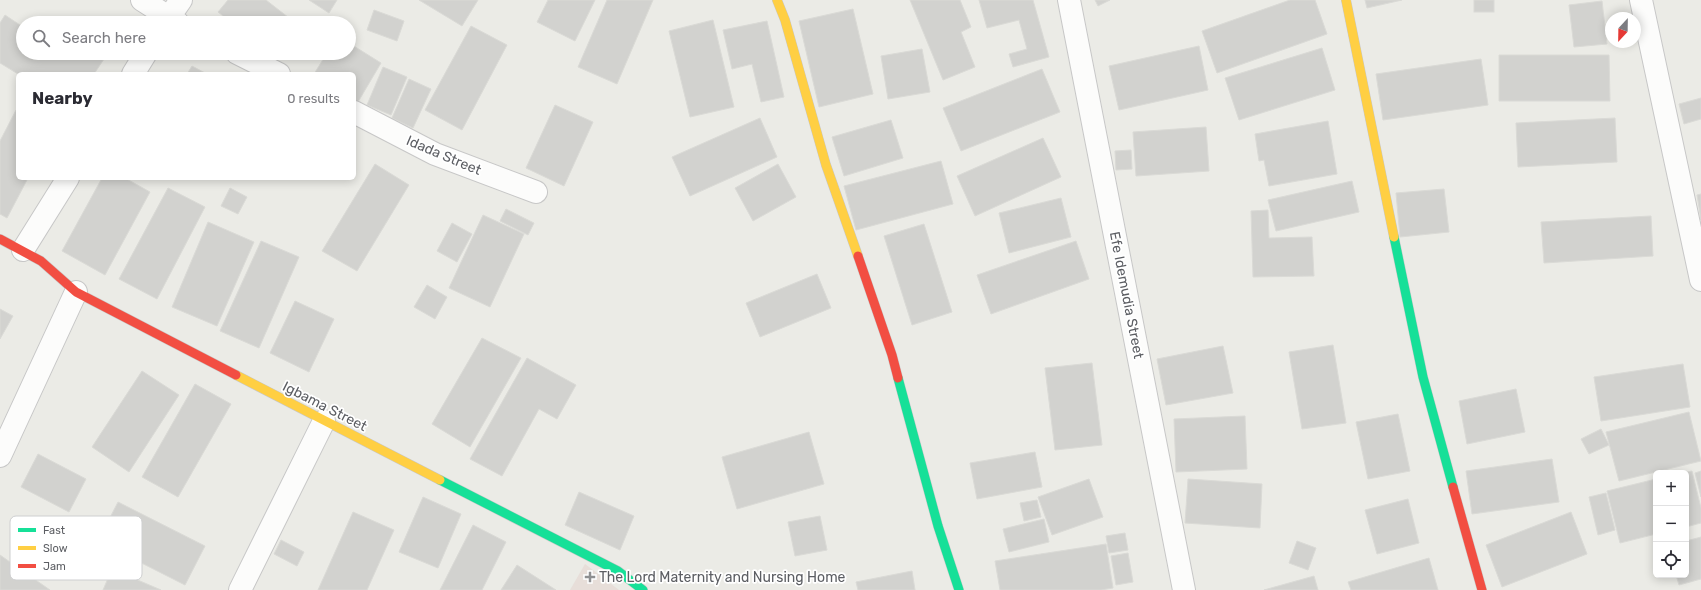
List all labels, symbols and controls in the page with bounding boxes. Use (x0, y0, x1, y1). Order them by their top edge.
north arrow (1605, 12, 1641, 48)
search box (16, 16, 356, 60)
icon: search (30, 27, 52, 49)
text: Search here (62, 29, 146, 47)
text: Nearby (32, 88, 93, 108)
text: 0 results (287, 91, 340, 106)
street label: Idada Street (404, 132, 484, 179)
street label: Efe Idemudia Street (1106, 230, 1147, 361)
street label: Igbama Street (280, 378, 370, 435)
map controls (1653, 470, 1689, 578)
button: + (1653, 470, 1689, 506)
button: − (1653, 506, 1689, 542)
legend (10, 516, 142, 580)
text: Fast (43, 524, 66, 537)
text: Slow (43, 542, 68, 555)
button: locate (1653, 542, 1689, 578)
text: Jam (43, 560, 66, 573)
place label: The Lord Maternity and Nursing Home (599, 569, 846, 586)
marker: The Lord Maternity and Nursing Home (584, 571, 596, 583)

